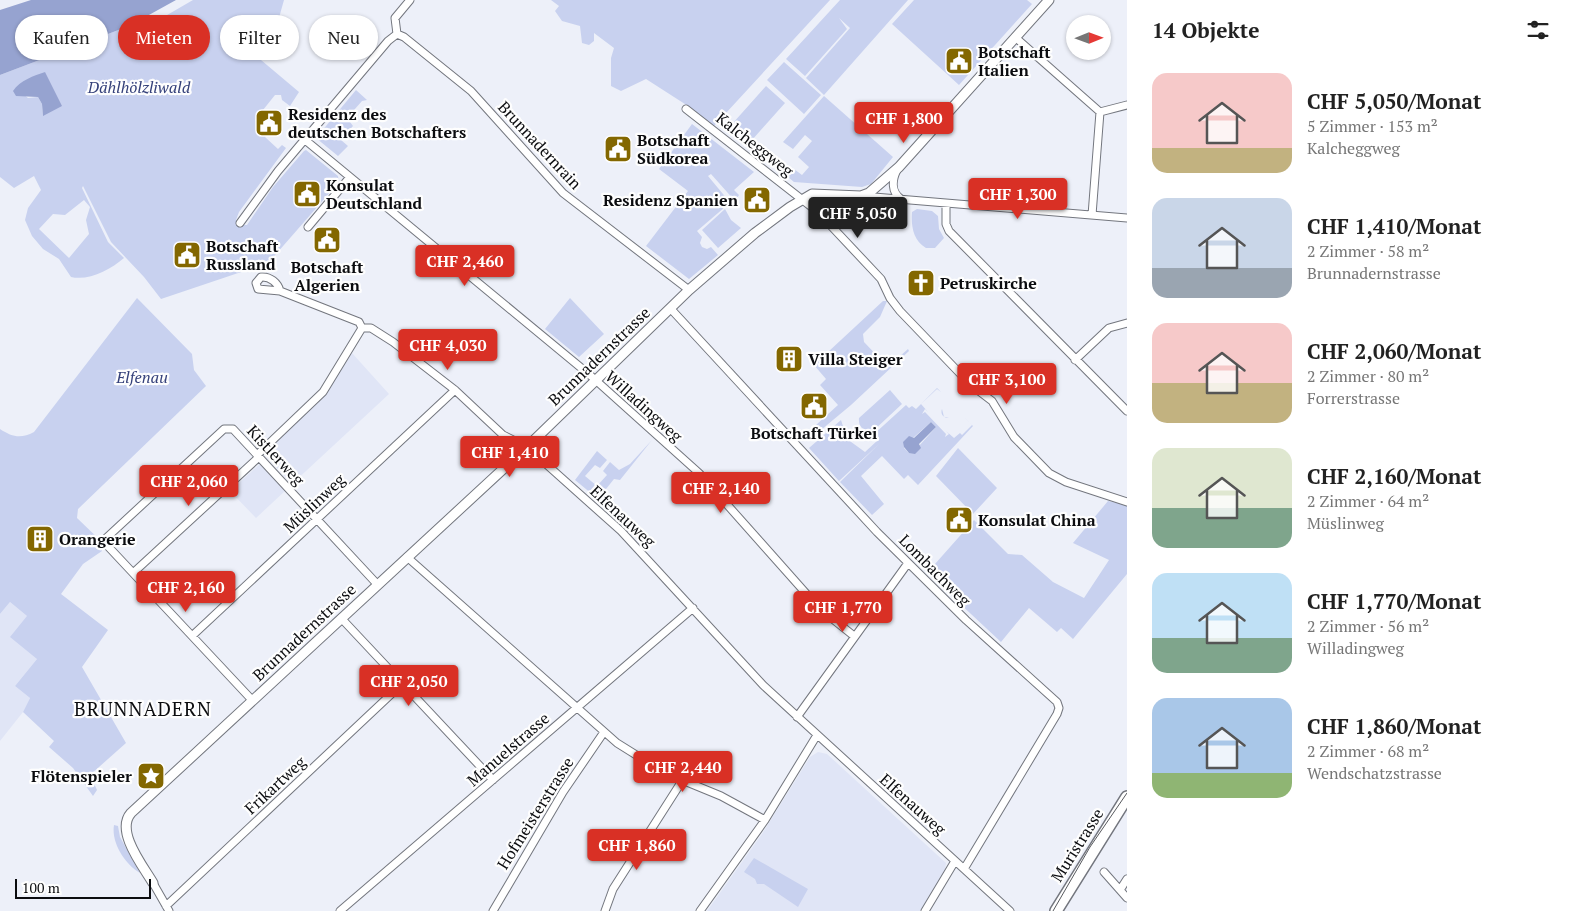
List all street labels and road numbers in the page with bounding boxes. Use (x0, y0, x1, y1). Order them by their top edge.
street label: Brunnadernrain (493, 96, 587, 194)
street label: Kalcheggweg (712, 107, 799, 182)
street label: Brunnadernstrasse (543, 302, 655, 410)
street label: Willadingweg (601, 365, 688, 447)
street label: Kistlerweg (242, 420, 310, 490)
street label: Müslinweg (278, 468, 350, 537)
street label: Elfenauweg (585, 480, 661, 552)
street label: Lombachweg (894, 529, 976, 611)
street label: Brunnadernstrasse (248, 578, 360, 686)
street label: Manuelstrasse (462, 707, 554, 791)
street label: Frikartweg (240, 751, 311, 819)
street label: Hofmeisterstrasse (492, 753, 578, 873)
street label: Elfenauweg (875, 768, 951, 840)
street label: Muristrasse (1046, 804, 1108, 886)

